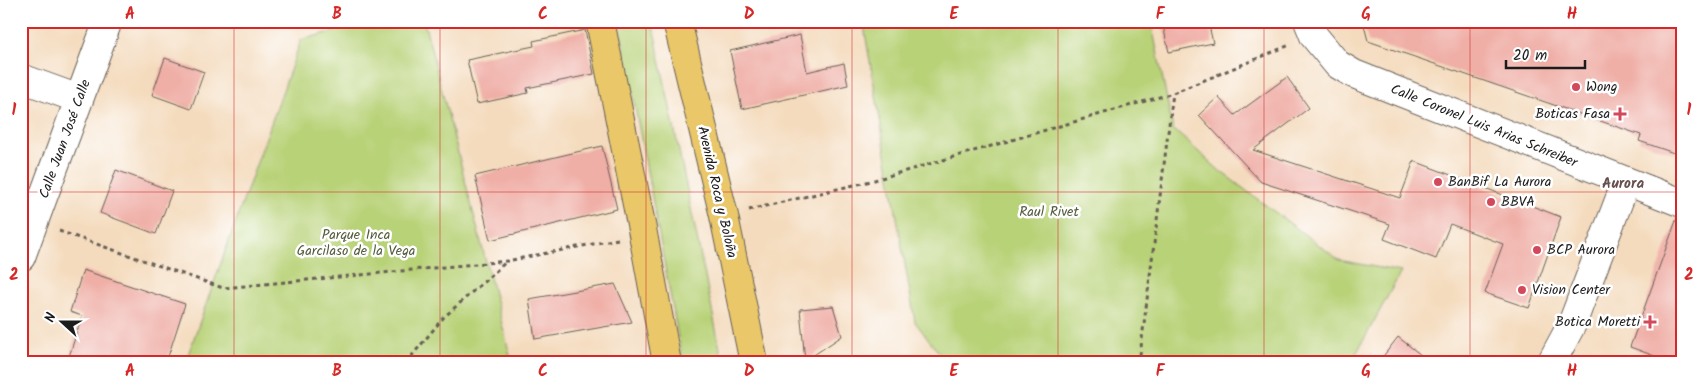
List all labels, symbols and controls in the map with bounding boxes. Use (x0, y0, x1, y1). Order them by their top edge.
text: A (125, 2, 135, 27)
text: B (332, 2, 342, 27)
text: C (538, 2, 548, 27)
text: D (744, 2, 755, 27)
text: E (950, 2, 960, 27)
text: F (1156, 2, 1166, 27)
text: G (1361, 2, 1371, 27)
text: H (1567, 2, 1577, 27)
scale bar (1506, 38, 1584, 70)
text: 20 m (1513, 44, 1547, 68)
street label: Calle Juan José Calle (33, 76, 97, 202)
place label: Wong (1586, 76, 1617, 98)
street label: Calle Coronel Luis Arias Schreiber (1387, 78, 1582, 174)
marker: Wong (1570, 81, 1582, 93)
text: 1 (12, 98, 17, 123)
text: 1 (1687, 98, 1692, 123)
place label: Boticas Fasa (1535, 103, 1610, 125)
marker: Boticas Fasa (1614, 108, 1626, 120)
street label: Avenida Roca y Boloña (691, 124, 743, 260)
place label: BanBif La Aurora (1448, 171, 1551, 193)
district label: Aurora (1602, 172, 1644, 196)
marker: BanBif La Aurora (1432, 176, 1444, 188)
place label: BBVA (1501, 191, 1535, 213)
marker: BBVA (1485, 196, 1497, 208)
park label: Raul Rivet (1019, 201, 1079, 223)
park label: Parque Inca Garcilaso de la Vega (297, 224, 415, 262)
place label: BCP Aurora (1547, 239, 1615, 261)
marker: BCP Aurora (1531, 244, 1543, 256)
text: 2 (9, 263, 19, 288)
text: 2 (1684, 263, 1694, 288)
place label: Vision Center (1532, 279, 1611, 301)
marker: Vision Center (1516, 284, 1528, 296)
north arrow (38, 296, 88, 346)
text: N (39, 309, 63, 326)
place label: Botica Moretti (1555, 311, 1641, 333)
marker: Botica Moretti (1644, 316, 1656, 328)
text: A (125, 359, 135, 384)
text: B (332, 359, 342, 384)
text: C (538, 359, 548, 384)
text: D (744, 359, 755, 384)
text: E (950, 359, 960, 384)
text: F (1156, 359, 1166, 384)
text: G (1361, 359, 1371, 384)
text: H (1567, 359, 1577, 384)

